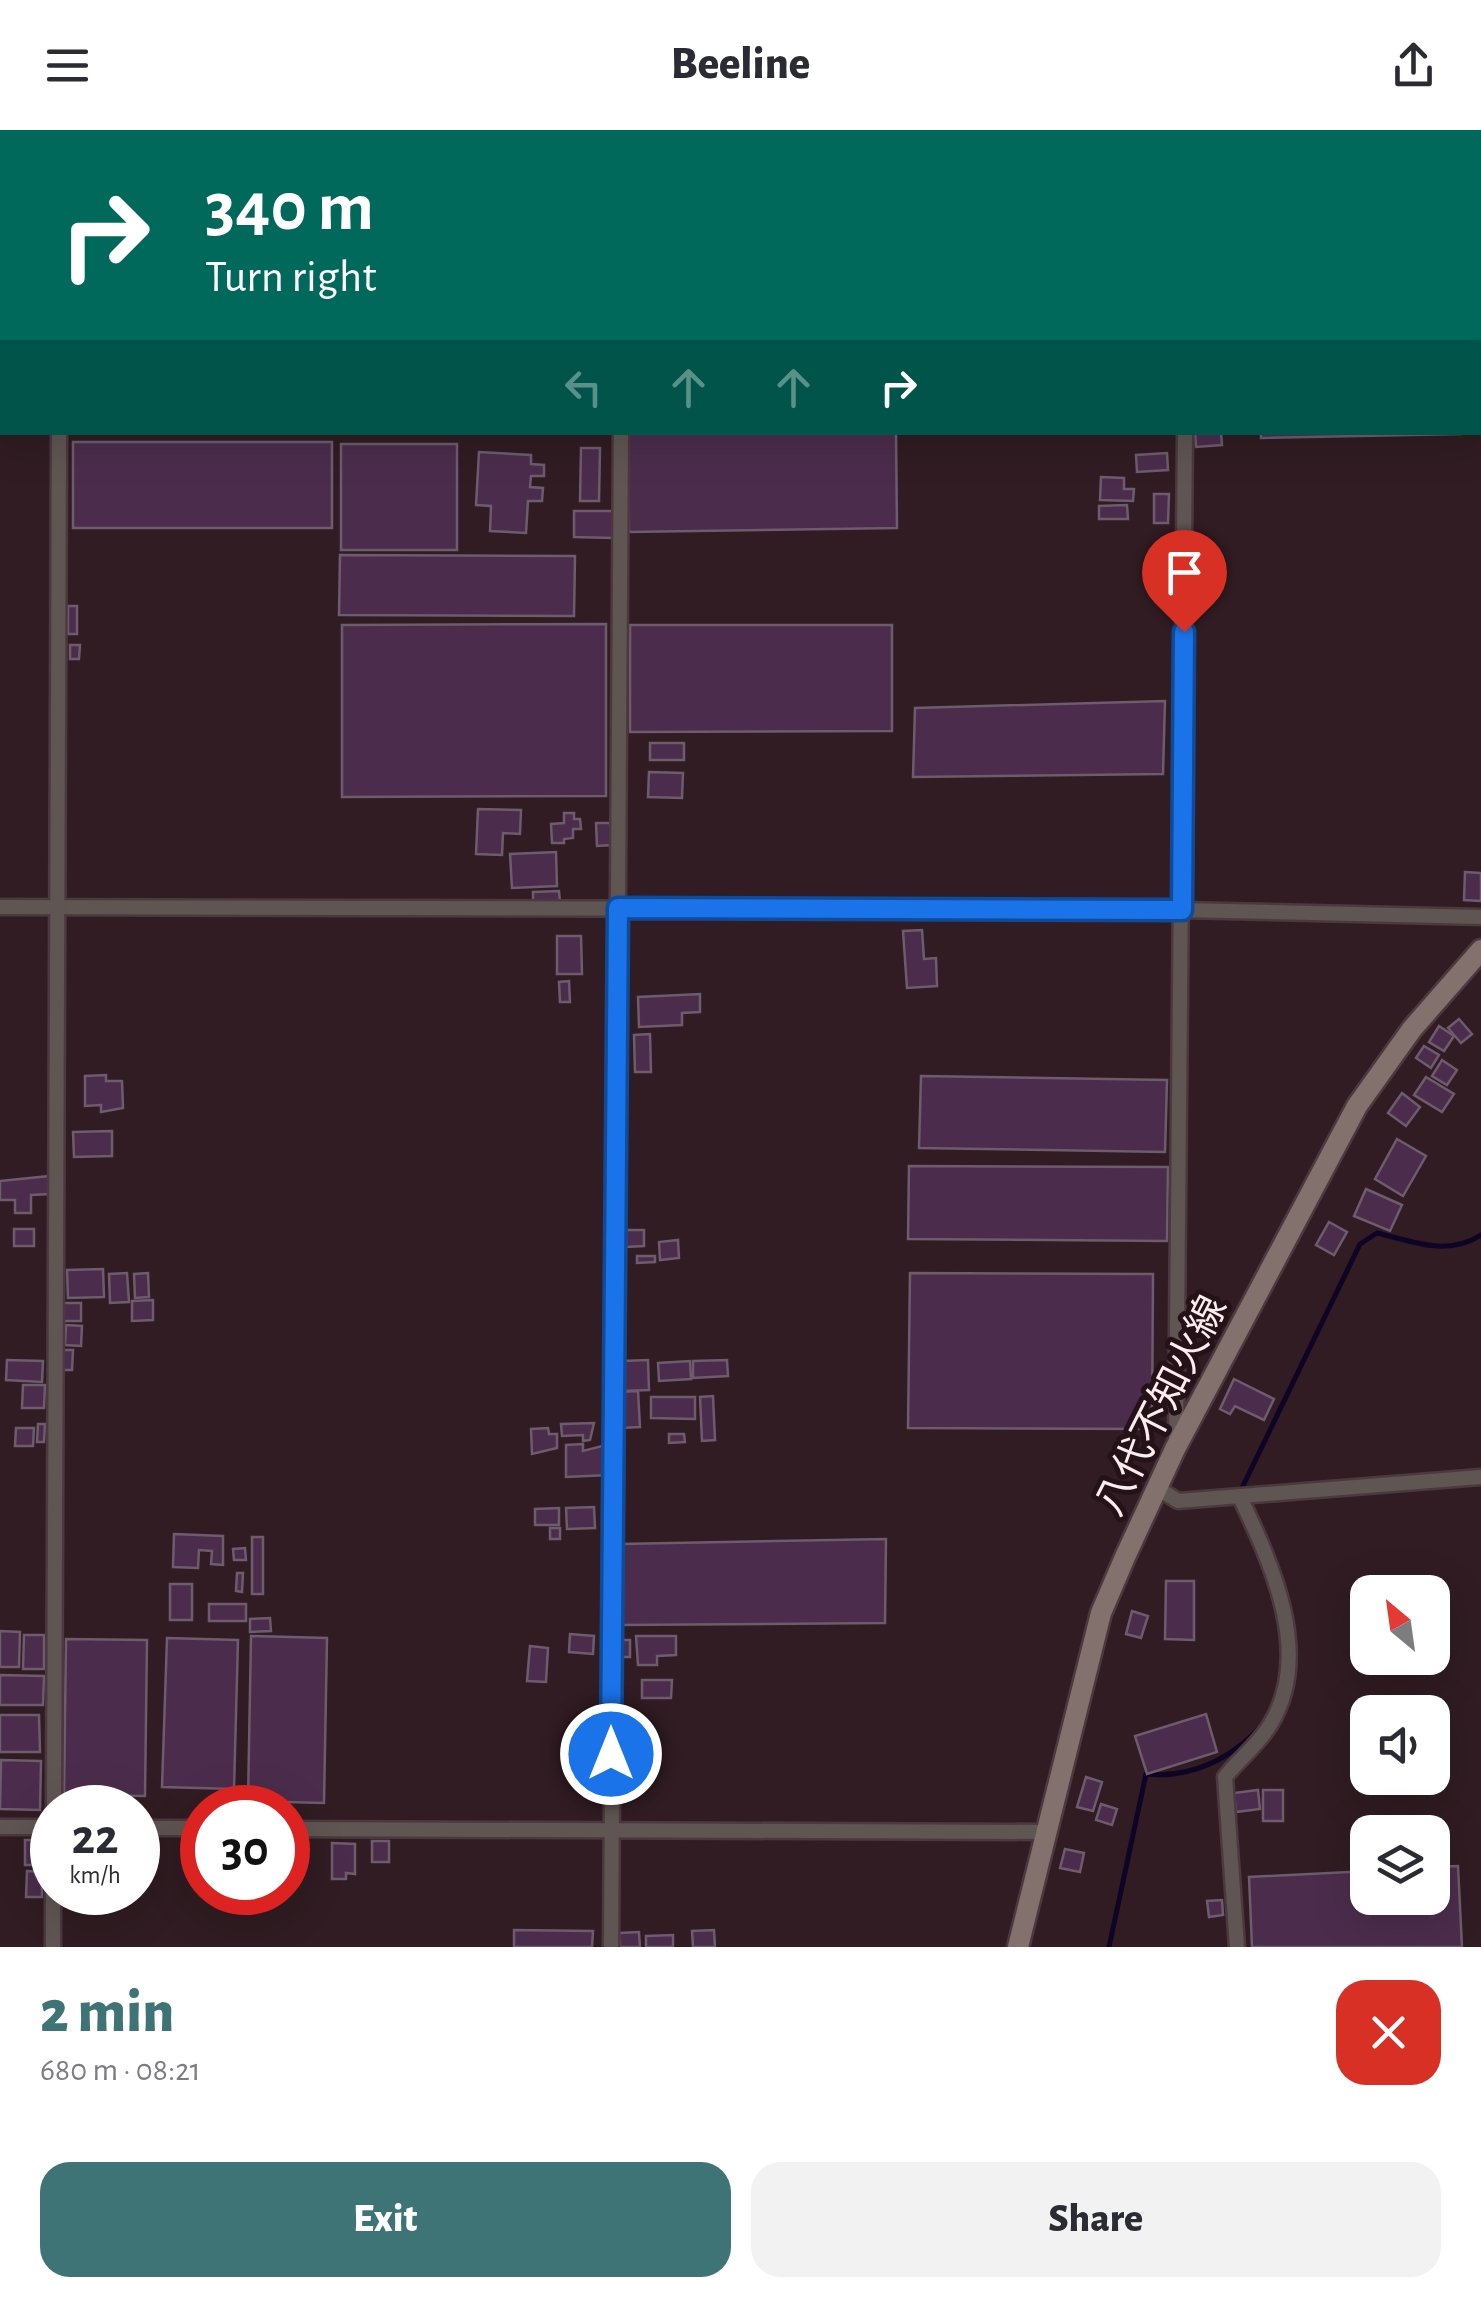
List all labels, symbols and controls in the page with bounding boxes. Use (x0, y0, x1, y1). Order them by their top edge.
icon: menu (40, 38, 95, 93)
icon: share (1386, 38, 1441, 93)
text: Beeline (671, 42, 810, 87)
icon: right (40, 170, 170, 300)
text: 340 m (205, 173, 374, 243)
text: Turn right (205, 255, 377, 300)
icon: left (556, 360, 611, 415)
icon: ahead (661, 360, 716, 415)
icon: ahead (766, 360, 821, 415)
icon: right (871, 360, 926, 415)
pin (1142, 530, 1227, 633)
icon: arrive (1157, 545, 1212, 600)
street label: 八代不知火線 (1088, 1289, 1234, 1522)
north arrow (1350, 1575, 1450, 1675)
map controls (1350, 1575, 1450, 1915)
button: sound (1350, 1695, 1450, 1795)
position arrow (559, 1702, 663, 1806)
speed limit sign: 30 (180, 1785, 310, 1915)
text: 22 (71, 1813, 119, 1863)
button: layers (1350, 1815, 1450, 1915)
text: km/h (69, 1863, 121, 1888)
button: close (1336, 1980, 1441, 2085)
text: 2 min (40, 1983, 174, 2043)
text: 680 m · 08:21 (40, 2054, 201, 2086)
button: Exit (40, 2162, 731, 2277)
button: Share (751, 2162, 1441, 2277)

